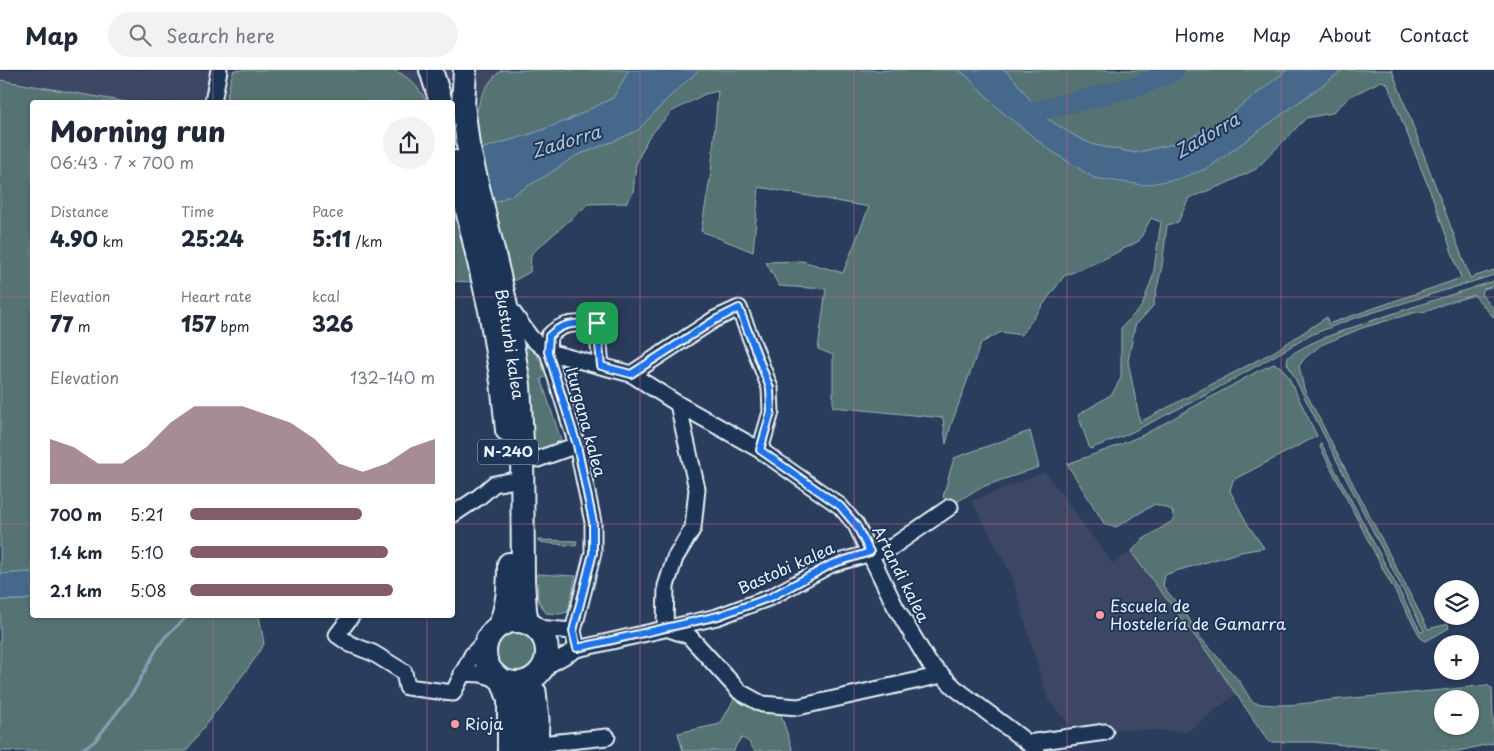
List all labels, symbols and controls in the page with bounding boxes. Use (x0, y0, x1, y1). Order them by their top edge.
search box (108, 12, 458, 57)
text: Map (25, 17, 78, 53)
icon: search (126, 21, 154, 49)
text: Search here (166, 21, 275, 49)
text: Home (1174, 21, 1224, 48)
text: Map (1252, 21, 1291, 48)
text: About (1319, 21, 1371, 48)
text: Contact (1399, 21, 1469, 48)
water label: Zadorra (1169, 105, 1244, 164)
text: Morning run (50, 109, 226, 152)
button: share (383, 117, 435, 169)
water label: Zadorra (528, 117, 604, 164)
text: 06:43 · 7 × 700 m (50, 150, 194, 174)
text: Distance (50, 201, 109, 222)
text: Time (181, 201, 214, 222)
text: Pace (312, 201, 344, 222)
text: 4.90 (50, 222, 98, 254)
text: 25:24 (181, 222, 244, 254)
text: 5:11 (312, 222, 351, 254)
text: km (98, 231, 123, 252)
text: /km (351, 231, 382, 252)
text: Elevation (50, 286, 110, 307)
text: Heart rate (181, 286, 252, 307)
text: kcal (312, 286, 340, 307)
street label: Busturbi kalea (490, 287, 532, 401)
pin (576, 302, 618, 344)
text: 77 (50, 307, 73, 339)
text: 157 (181, 307, 216, 339)
text: 326 (312, 307, 354, 339)
icon: arrive (583, 309, 611, 337)
text: m (73, 316, 91, 337)
text: bpm (216, 316, 250, 337)
street label: Iturgana kalea (561, 364, 613, 480)
text: Elevation (50, 365, 119, 389)
text: 132–140 m (350, 365, 435, 389)
road number: N-240 (478, 440, 538, 464)
text: 700 m (50, 502, 102, 526)
text: 5:21 (130, 502, 163, 526)
street label: Artandi kalea (867, 521, 937, 627)
street label: Bastobi kalea (733, 535, 838, 599)
text: 1.4 km (50, 540, 102, 564)
text: 5:10 (130, 540, 164, 564)
text: 2.1 km (50, 578, 102, 602)
text: 5:08 (130, 578, 167, 602)
map controls (1434, 580, 1479, 735)
button: layers (1434, 580, 1479, 625)
place label: Escuela de Hostelería de Gamarra (1110, 593, 1286, 635)
marker: Escuela de Hostelería de Gamarra (1094, 609, 1106, 621)
button: + (1434, 635, 1479, 680)
button: − (1434, 690, 1479, 735)
place label: Rioja (465, 711, 503, 735)
marker: Rioja (449, 718, 461, 730)

